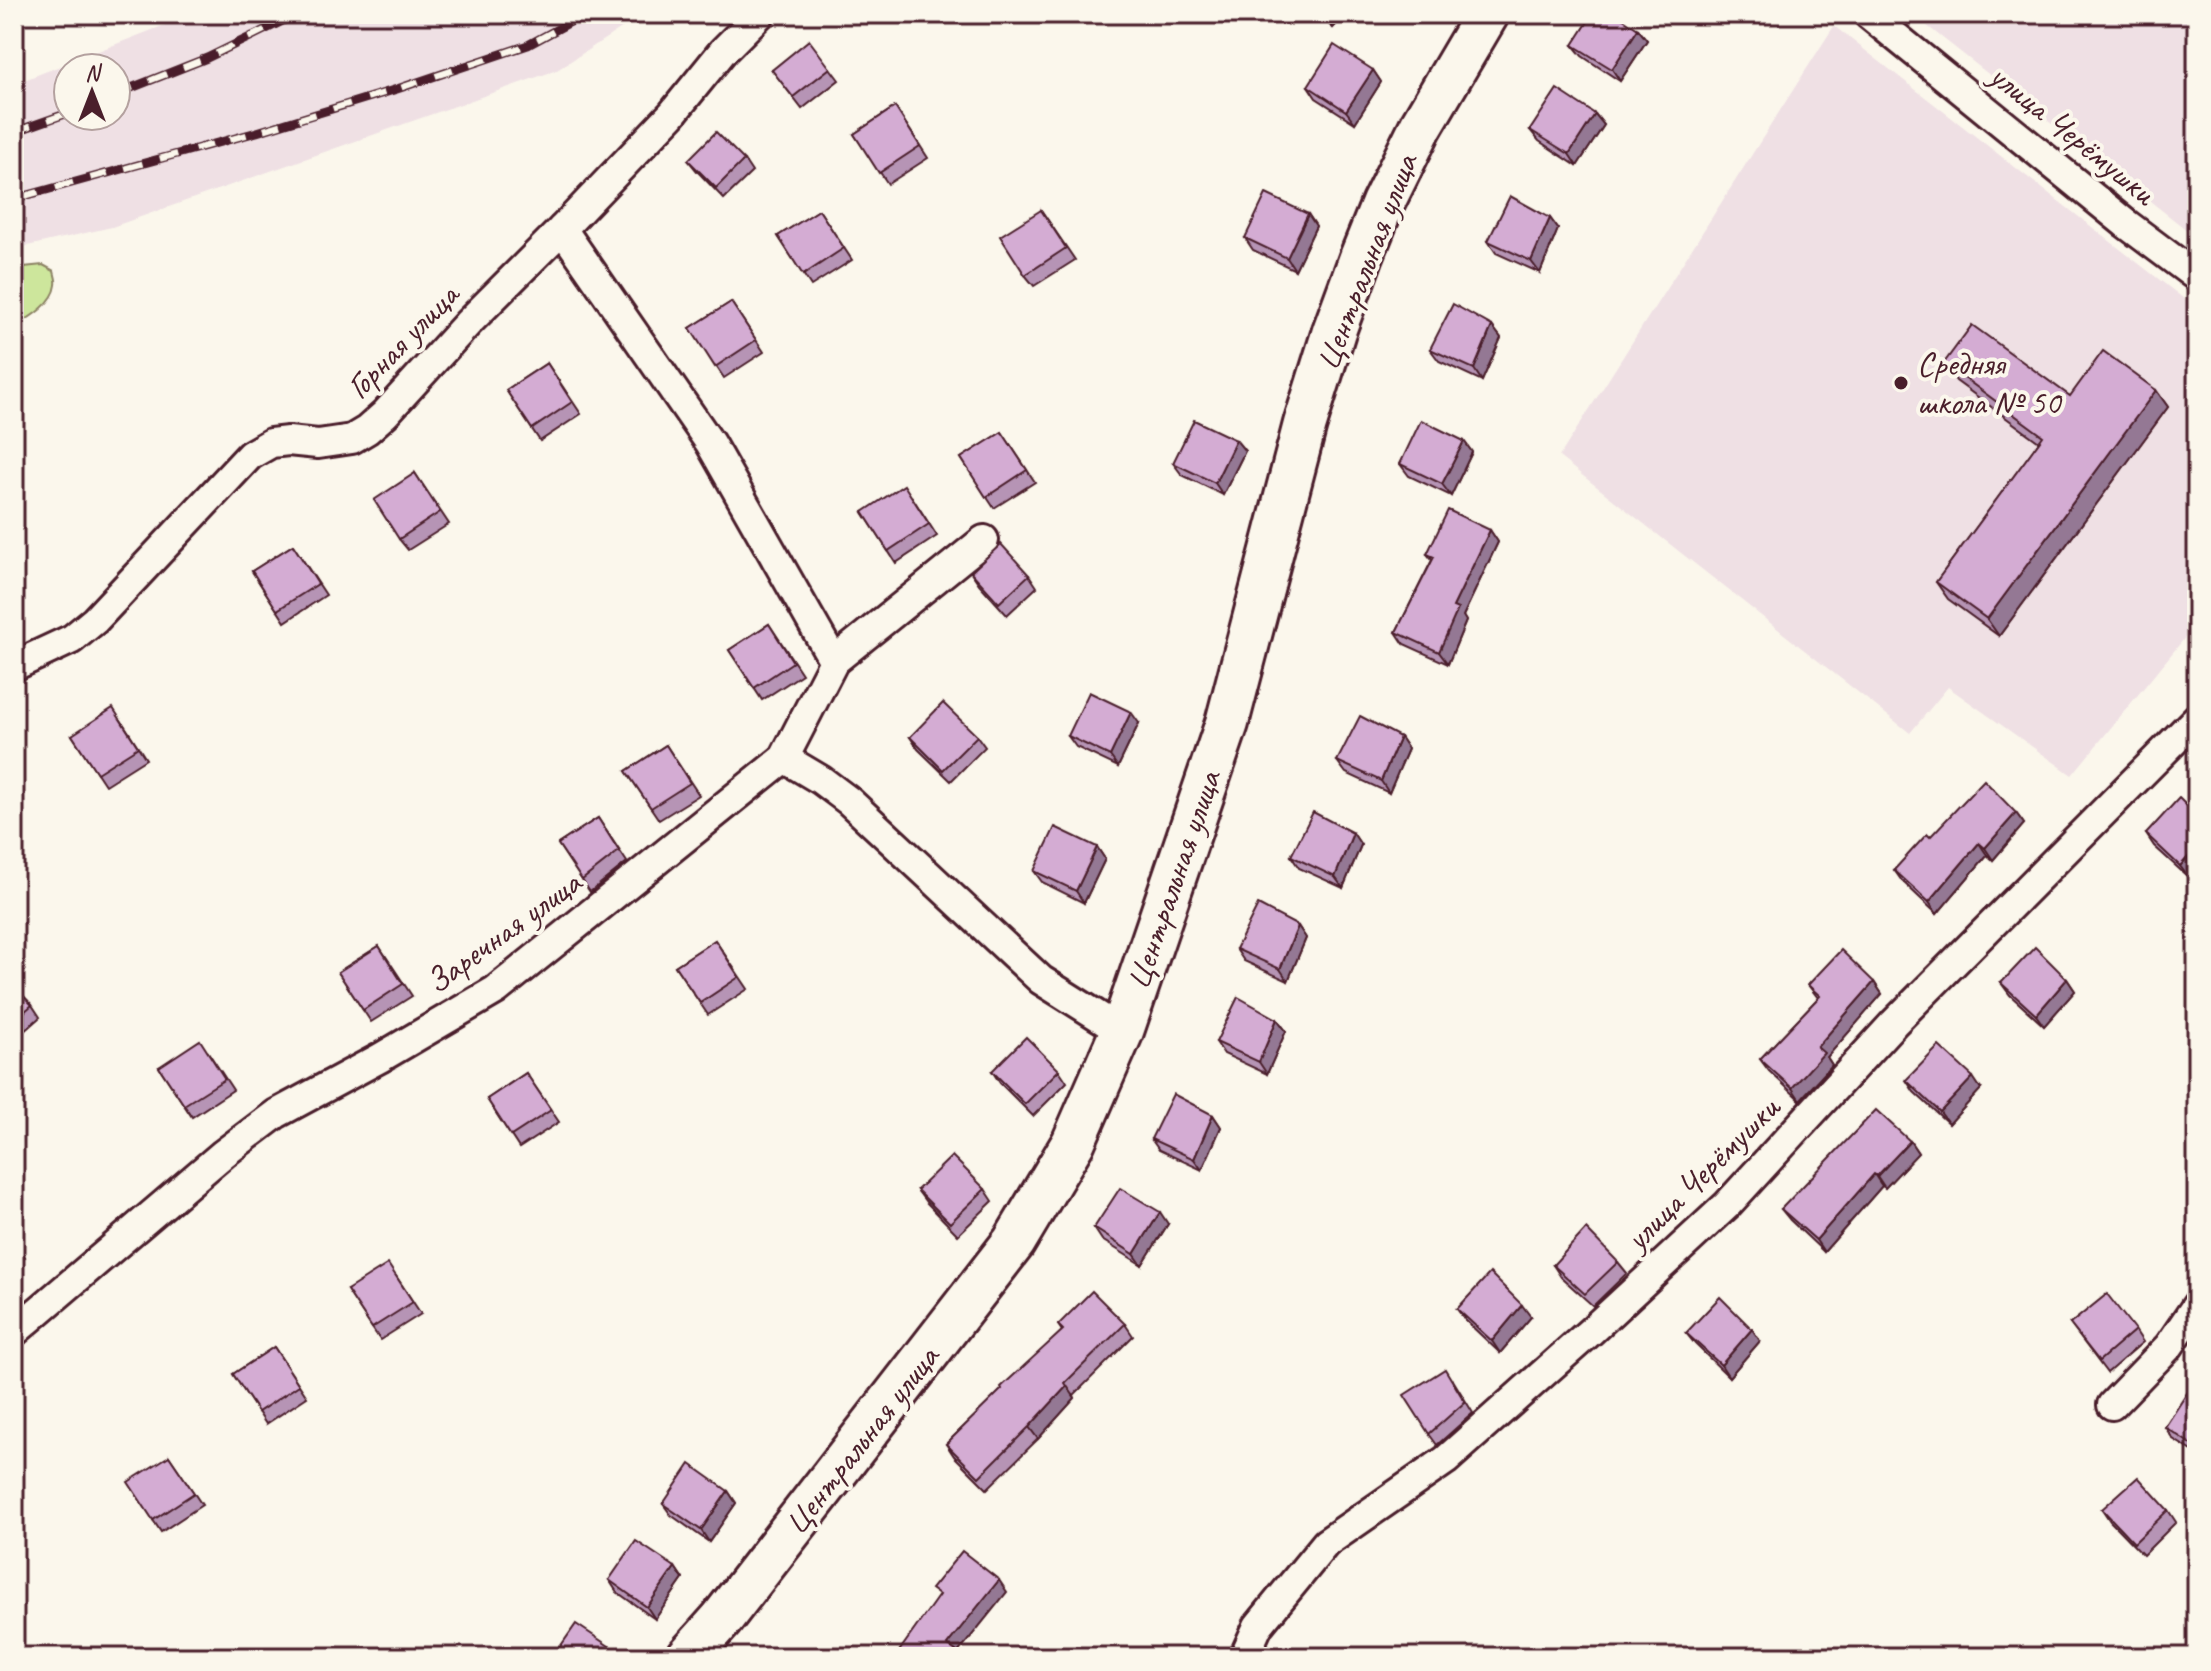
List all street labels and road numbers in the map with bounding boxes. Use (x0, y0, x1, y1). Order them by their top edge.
street label: улица Черёмушки (1980, 53, 2166, 215)
street label: Центральная улица (1305, 146, 1428, 376)
street label: Горная улица (337, 272, 470, 408)
street label: Центральная улица (1116, 763, 1231, 995)
street label: Заречная улица (417, 860, 591, 1003)
street label: улица Черёмушки (1614, 1085, 1790, 1261)
street label: Центральная улица (774, 1335, 949, 1543)

